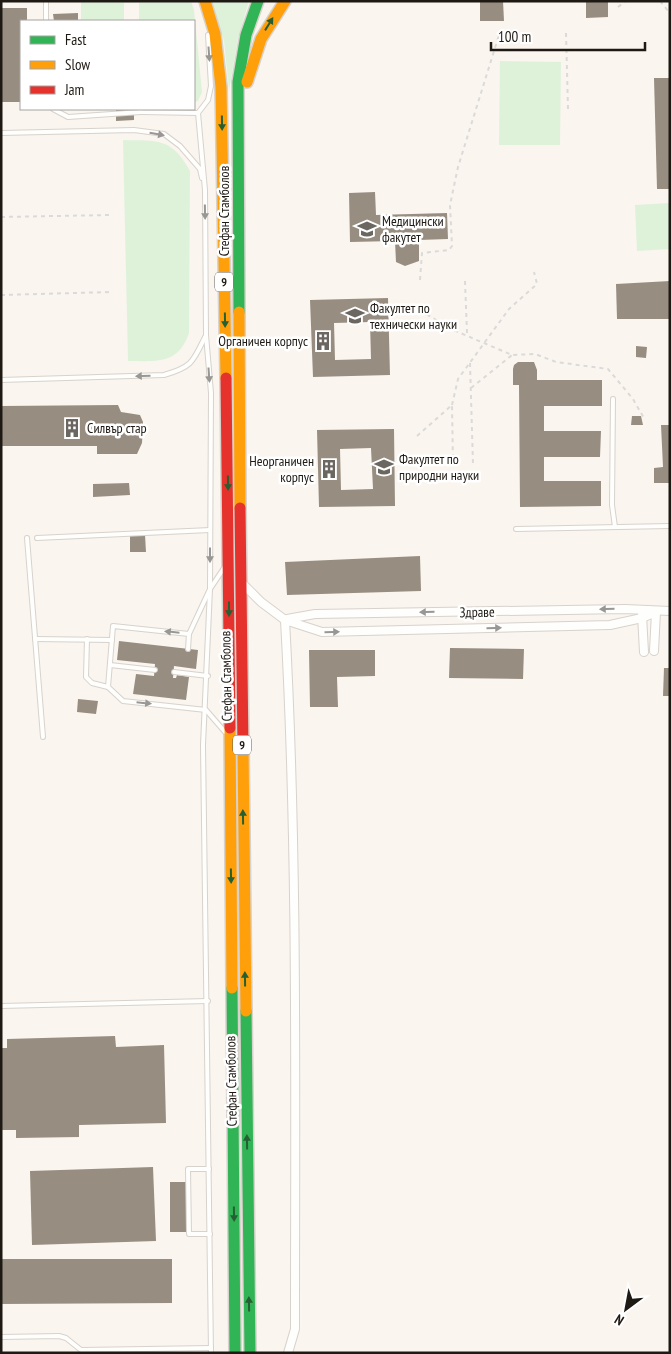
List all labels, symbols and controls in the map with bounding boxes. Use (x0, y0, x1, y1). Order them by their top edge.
one-way arrow (265, 18, 274, 31)
legend (20, 20, 195, 110)
scale bar (491, 20, 645, 52)
text: 100 m (498, 27, 531, 46)
text: Fast (65, 30, 86, 49)
one-way arrow (205, 47, 213, 63)
text: Slow (65, 55, 90, 74)
text: Jam (64, 80, 84, 99)
one-way arrow (218, 115, 226, 131)
one-way arrow (149, 130, 165, 138)
street label: Стефан Стамболов (215, 165, 233, 256)
one-way arrow (201, 205, 209, 221)
place label: Медицински факутет (382, 212, 444, 246)
school or university icon: Медицински факутет (356, 218, 378, 240)
road number: 9 (215, 272, 233, 292)
place label: Факултет по технически науки (370, 299, 457, 333)
school or university icon: Факултет по технически науки (344, 305, 366, 327)
one-way arrow (221, 312, 229, 328)
building icon: Органичен корпус (312, 330, 334, 352)
place label: Органичен корпус (218, 332, 308, 350)
one-way arrow (206, 367, 214, 383)
one-way arrow (135, 372, 151, 380)
building icon: Силвър стар (61, 417, 83, 439)
place label: Силвър стар (87, 419, 147, 437)
place label: Факултет по природни науки (399, 450, 479, 484)
place label: Неорганичен корпус (249, 452, 314, 486)
school or university icon: Факултет по природни науки (373, 456, 395, 478)
building icon: Неорганичен корпус (318, 458, 340, 480)
one-way arrow (224, 475, 232, 491)
one-way arrow (206, 547, 214, 563)
one-way arrow (225, 601, 233, 617)
street label: Здраве (459, 603, 495, 621)
one-way arrow (599, 606, 615, 614)
one-way arrow (419, 608, 435, 616)
one-way arrow (486, 624, 502, 632)
one-way arrow (164, 628, 180, 636)
one-way arrow (324, 628, 340, 636)
street label: Стефан Стамболов (216, 630, 236, 721)
one-way arrow (136, 699, 152, 707)
road number: 9 (233, 736, 251, 754)
one-way arrow (239, 808, 247, 824)
one-way arrow (227, 869, 235, 885)
one-way arrow (241, 971, 249, 987)
street label: Стефан Стамболов (221, 1035, 241, 1126)
one-way arrow (243, 1133, 251, 1149)
one-way arrow (230, 1206, 238, 1222)
north arrow (601, 1284, 651, 1334)
one-way arrow (245, 1296, 253, 1312)
text: N (611, 1310, 627, 1330)

